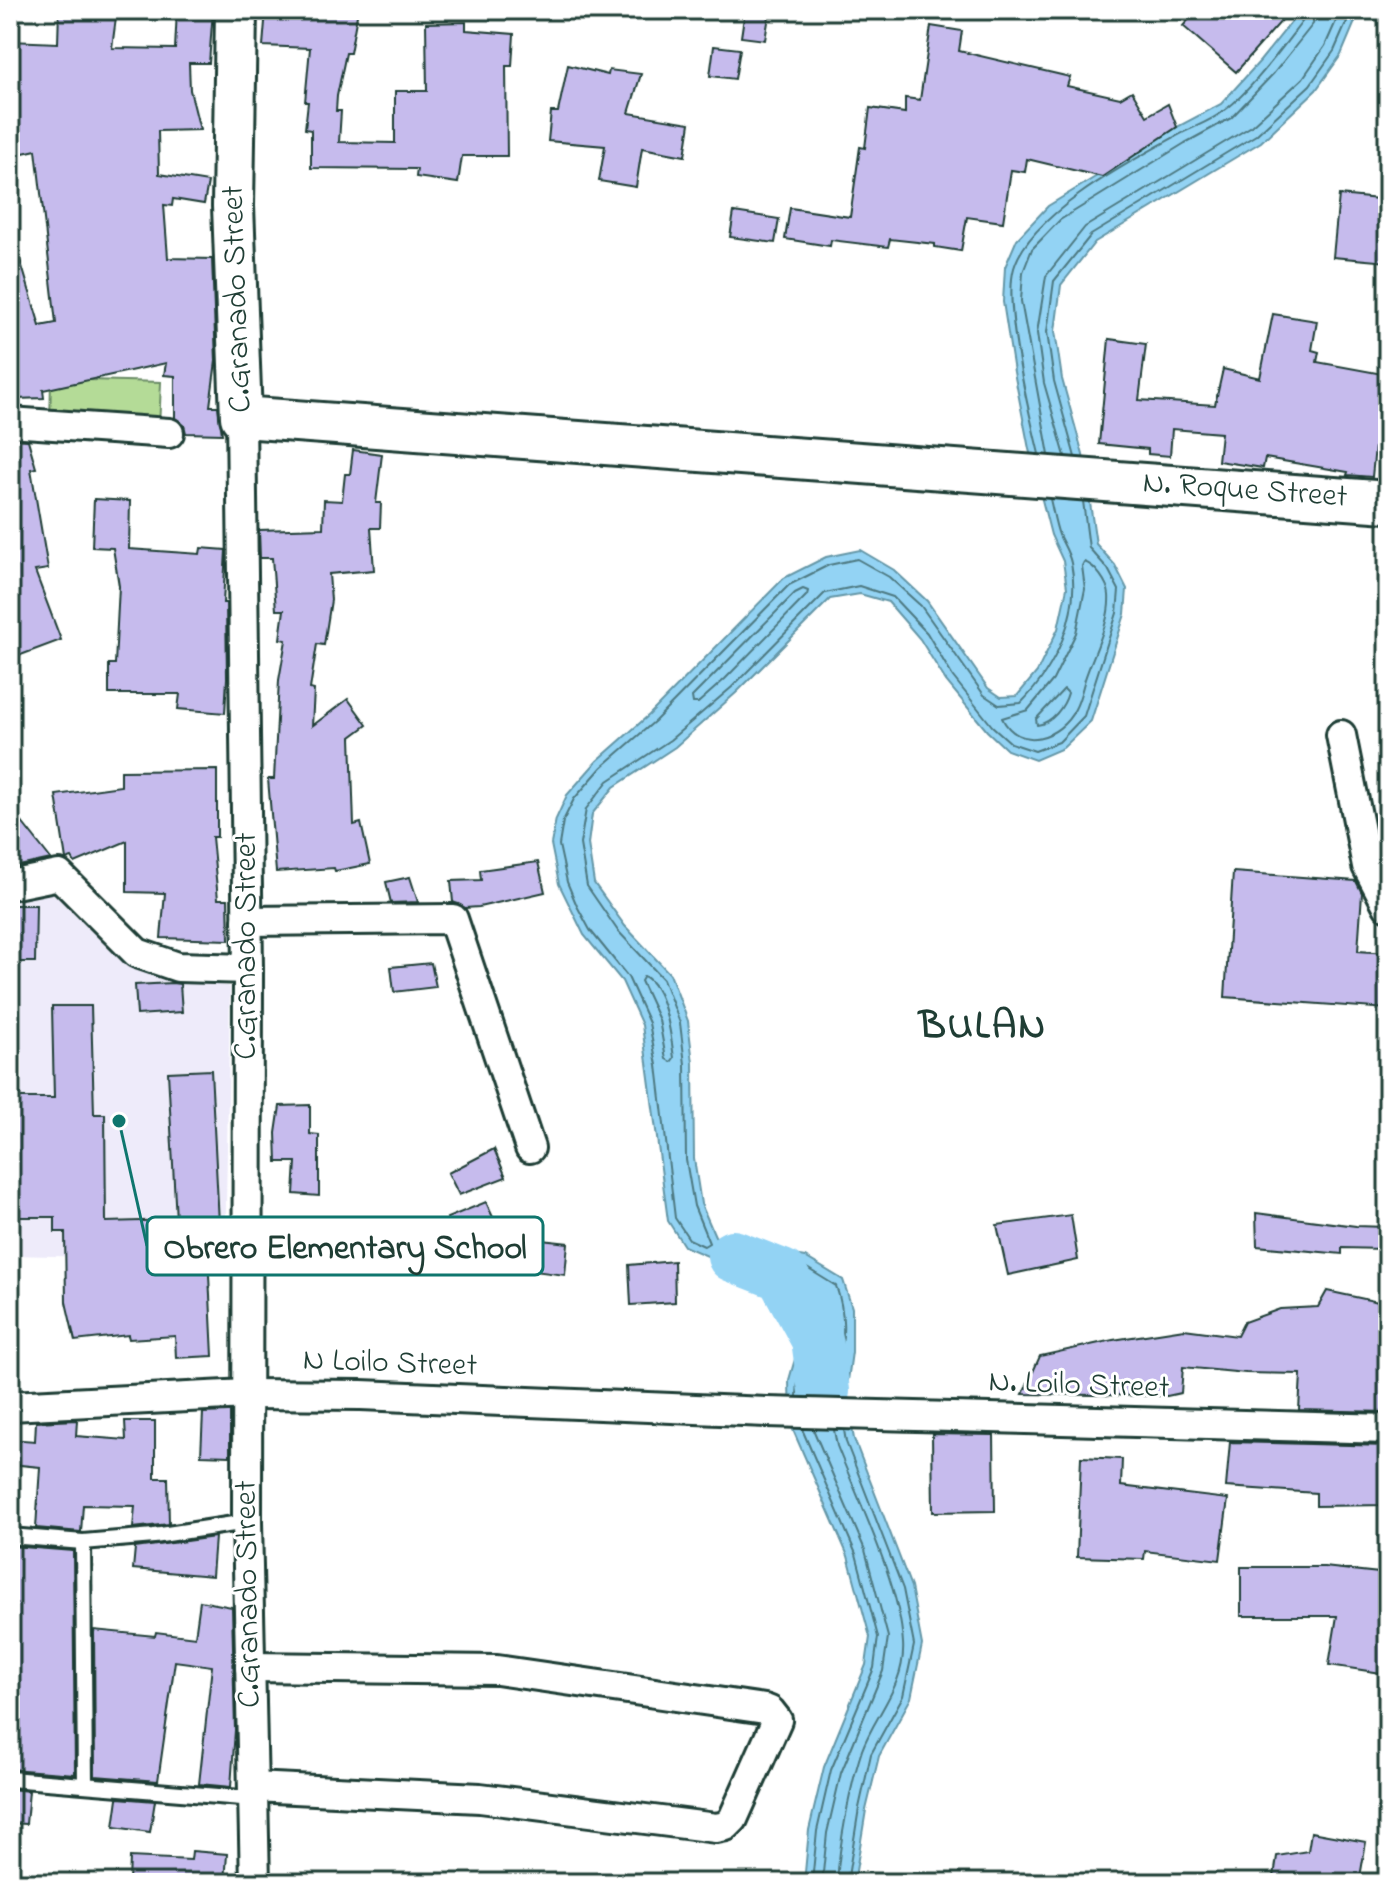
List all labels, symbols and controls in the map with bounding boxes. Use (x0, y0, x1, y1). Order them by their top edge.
street label: C.Granado Street (211, 184, 265, 414)
street label: N. Roque Street (1141, 460, 1349, 522)
street label: C.Granado Street (224, 832, 271, 1060)
district label: BULAN (917, 998, 1047, 1057)
callout: Obrero Elementary School (147, 1217, 543, 1275)
text: Obrero Elementary School (163, 1225, 527, 1276)
street label: N Loilo Street (302, 1337, 478, 1391)
street label: N. Loilo Street (988, 1359, 1171, 1413)
street label: C.Granado Street (224, 1480, 274, 1708)

